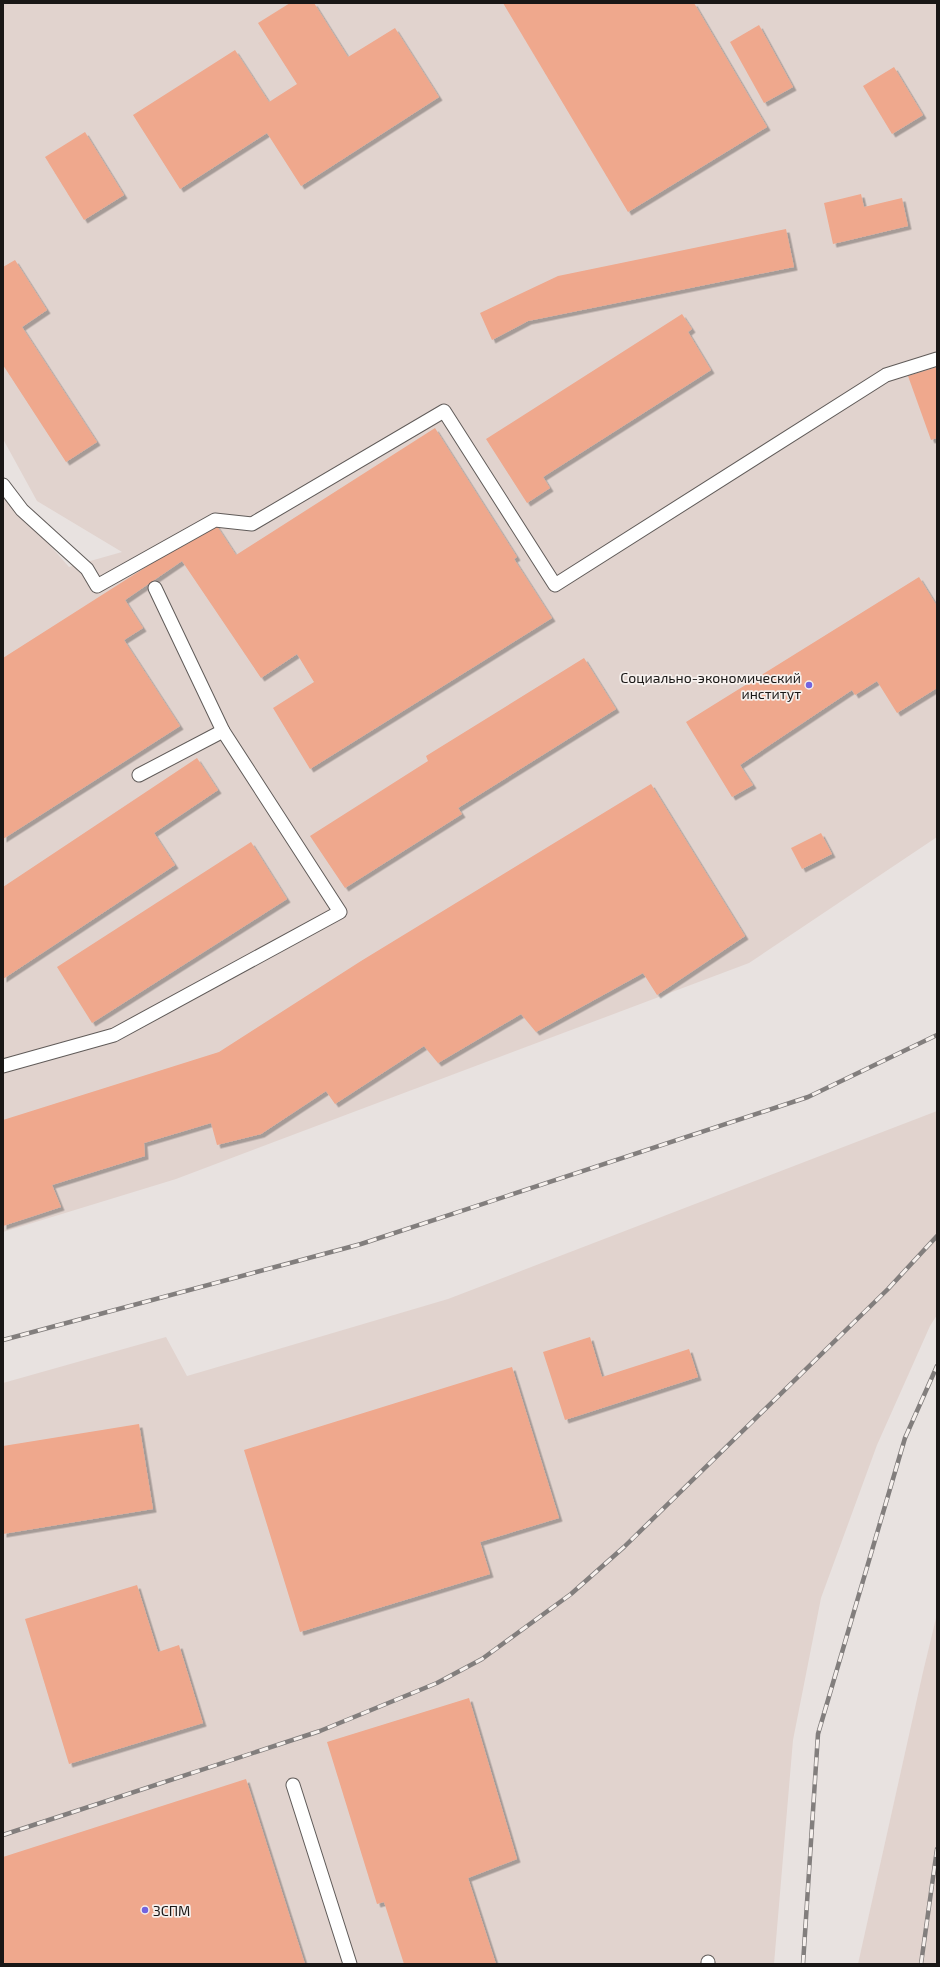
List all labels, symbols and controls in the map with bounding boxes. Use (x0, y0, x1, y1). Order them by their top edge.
place label: Социально-экономический институт (620, 669, 801, 702)
marker: Социально-экономический институт (804, 680, 814, 690)
place label: ЗСПМ (153, 1902, 190, 1919)
marker: ЗСПМ (140, 1905, 150, 1915)

